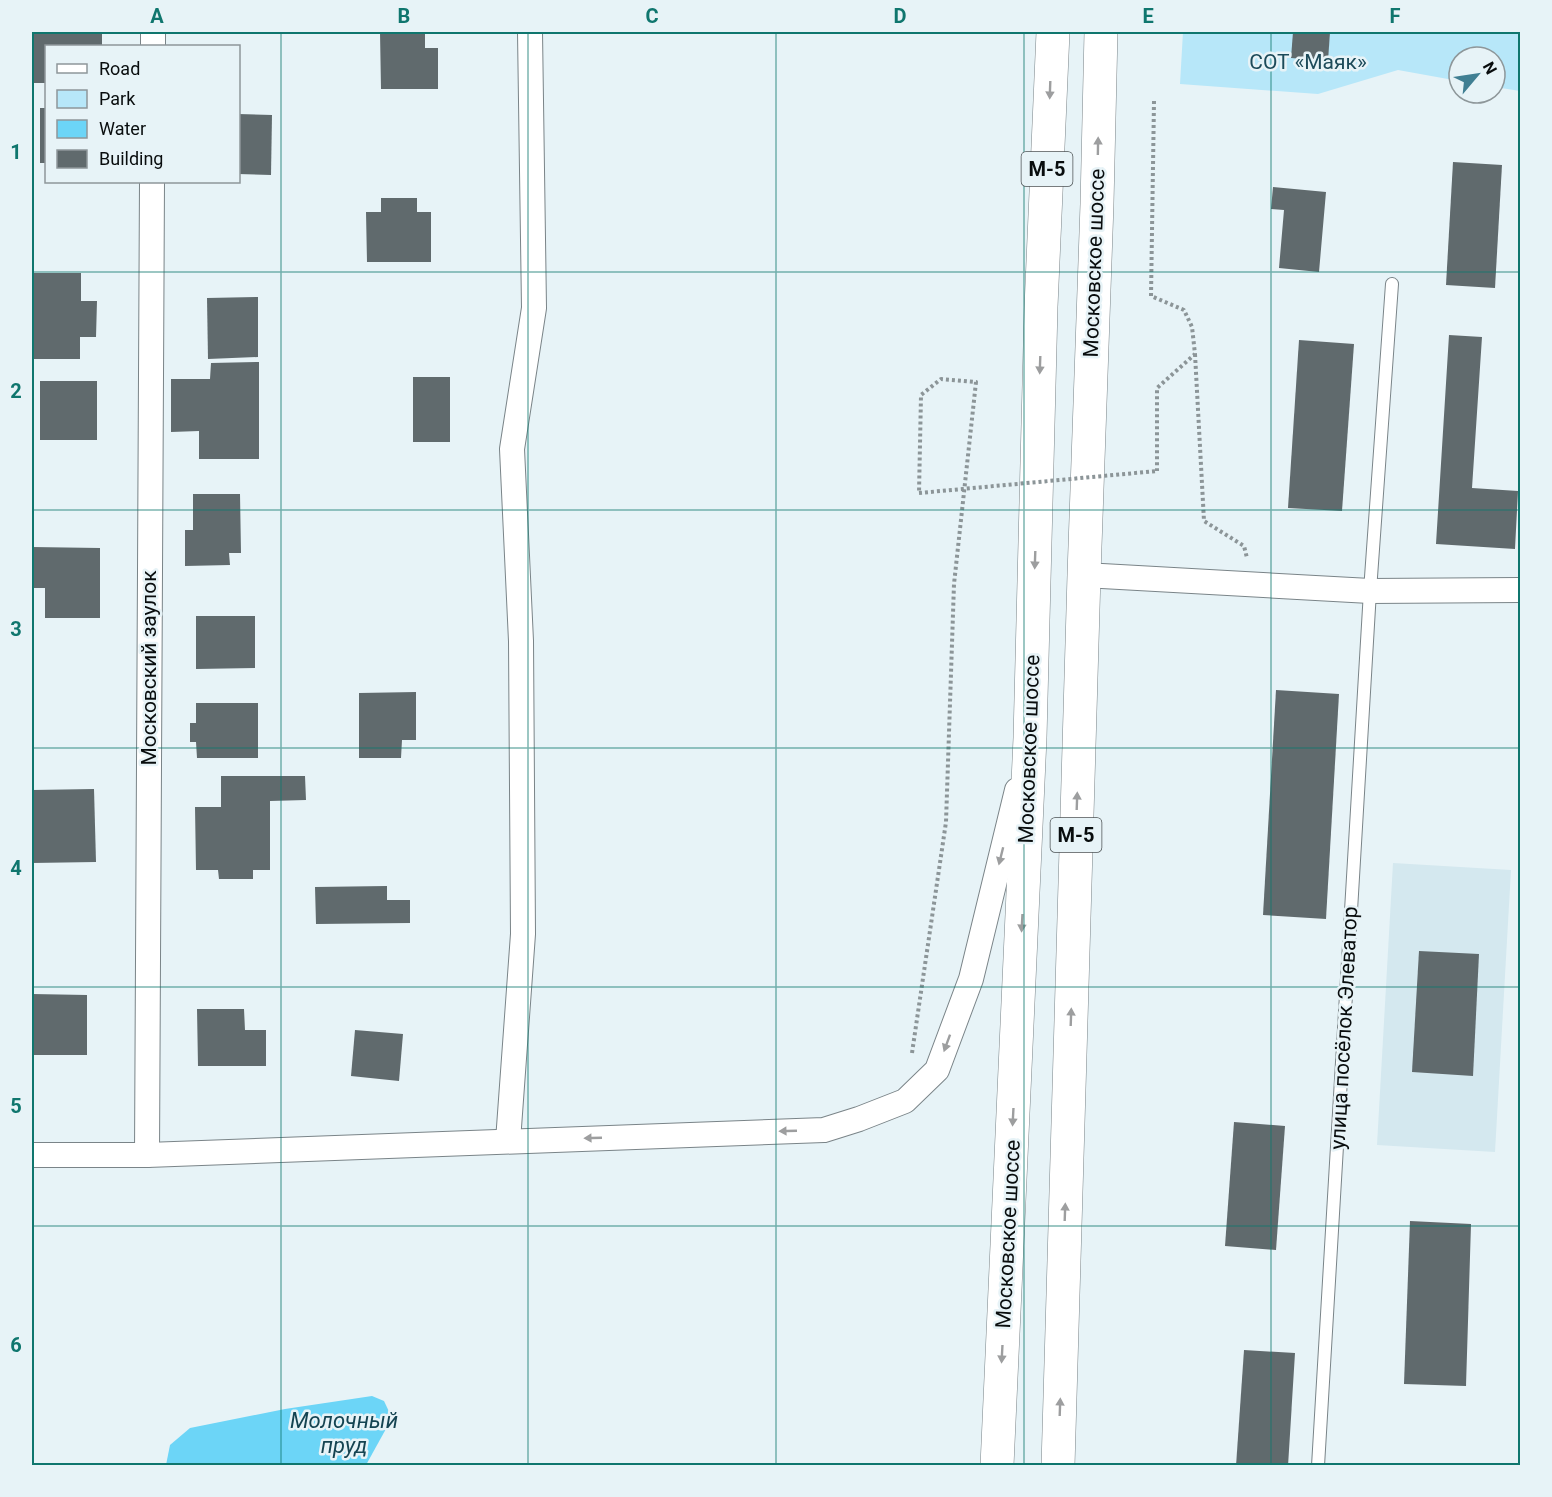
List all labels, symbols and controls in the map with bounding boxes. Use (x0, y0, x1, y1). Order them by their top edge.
text: A (150, 4, 164, 28)
text: B (398, 4, 410, 28)
text: C (645, 4, 659, 28)
text: D (894, 4, 907, 28)
text: E (1142, 4, 1154, 28)
text: F (1390, 4, 1401, 28)
legend (45, 45, 240, 183)
north arrow (1447, 45, 1507, 105)
park label: СОТ «Маяк» (1249, 50, 1367, 74)
text: Road (99, 58, 140, 79)
text: N (1479, 58, 1501, 78)
one-way arrow (1046, 80, 1055, 99)
text: Park (99, 88, 136, 109)
text: Water (99, 118, 146, 139)
one-way arrow (1094, 136, 1103, 155)
text: 1 (10, 140, 22, 164)
text: Building (99, 148, 163, 169)
road number: М-5 (1022, 152, 1072, 186)
street label: Московское шоссе (1079, 168, 1109, 358)
one-way arrow (1035, 356, 1045, 375)
text: 2 (10, 379, 22, 403)
one-way arrow (1030, 551, 1039, 570)
street label: Московский заулок (137, 570, 161, 766)
text: 3 (10, 617, 22, 641)
street label: Московское шоссе (1014, 654, 1044, 844)
one-way arrow (1072, 792, 1082, 811)
road number: М-5 (1050, 818, 1102, 852)
one-way arrow (995, 847, 1005, 865)
text: 4 (10, 856, 22, 880)
street label: улица посёлок Элеватор (1326, 906, 1362, 1150)
one-way arrow (1017, 913, 1026, 932)
one-way arrow (1066, 1008, 1076, 1027)
one-way arrow (942, 1035, 952, 1053)
text: 5 (10, 1094, 22, 1118)
one-way arrow (1009, 1108, 1018, 1127)
one-way arrow (779, 1126, 798, 1136)
one-way arrow (584, 1133, 603, 1143)
street label: Московское шоссе (991, 1139, 1025, 1329)
one-way arrow (1060, 1203, 1070, 1222)
text: 6 (10, 1333, 22, 1357)
one-way arrow (998, 1345, 1007, 1364)
one-way arrow (1055, 1398, 1064, 1417)
water label: Молочный пруд (290, 1408, 398, 1458)

